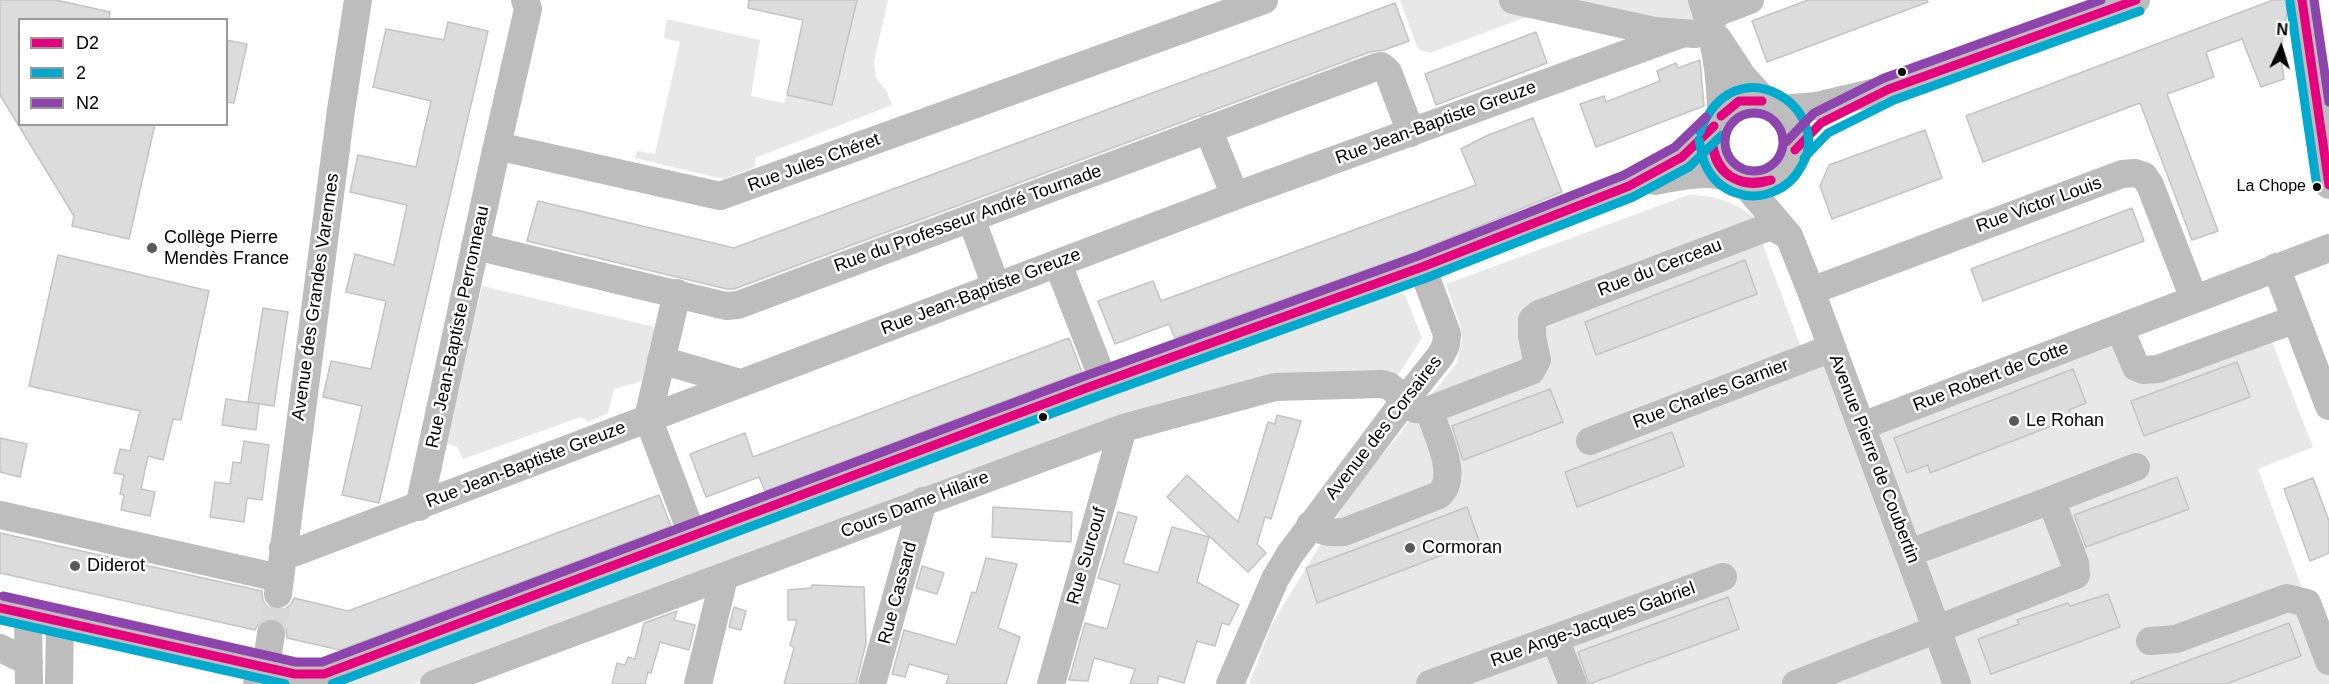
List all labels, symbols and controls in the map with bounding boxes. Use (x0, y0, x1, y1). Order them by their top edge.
legend (18, 18, 228, 126)
north arrow (2251, 18, 2311, 78)
text: N (2276, 21, 2289, 38)
text: D2 (76, 33, 99, 53)
text: 2 (76, 63, 86, 83)
unlabelled marker (1896, 66, 1908, 78)
street label: Rue Jean-Baptiste Greuze (1333, 77, 1539, 169)
text: N2 (76, 93, 99, 113)
street label: Rue Jules Chéret (745, 129, 883, 197)
street label: Rue du Professeur André Tournade (831, 160, 1105, 278)
street label: Avenue des Grandes Varennes (288, 172, 344, 422)
street label: Rue Victor Louis (1973, 172, 2105, 238)
place label: La Chope (2237, 177, 2306, 197)
marker: La Chope (2311, 181, 2323, 193)
street label: Rue Jean-Baptiste Perronneau (422, 204, 494, 450)
place label: Collège Pierre Mendès France (164, 227, 289, 270)
street label: Rue du Cerceau (1595, 234, 1725, 302)
marker: Collège Pierre Mendès France (145, 241, 159, 255)
street label: Rue Jean-Baptiste Greuze (878, 244, 1084, 340)
street label: Rue Robert de Cotte (1910, 337, 2072, 417)
street label: Avenue des Corsaires (1321, 352, 1447, 504)
street label: Avenue Pierre de Coubertin (1824, 352, 1924, 566)
street label: Rue Charles Garnier (1630, 354, 1792, 434)
place label: Le Rohan (2026, 410, 2104, 432)
unlabelled marker (1037, 411, 1049, 423)
marker: Le Rohan (2007, 414, 2021, 428)
street label: Rue Jean-Baptiste Greuze (423, 417, 629, 513)
street label: Cours Dame Hilaire (838, 467, 992, 543)
street label: Rue Surcouf (1063, 505, 1111, 607)
place label: Cormoran (1422, 537, 1502, 559)
street label: Rue Cassard (874, 539, 922, 647)
marker: Cormoran (1403, 541, 1417, 555)
place label: Diderot (87, 555, 145, 577)
marker: Diderot (68, 559, 82, 573)
street label: Rue Ange-Jacques Gabriel (1488, 578, 1698, 672)

